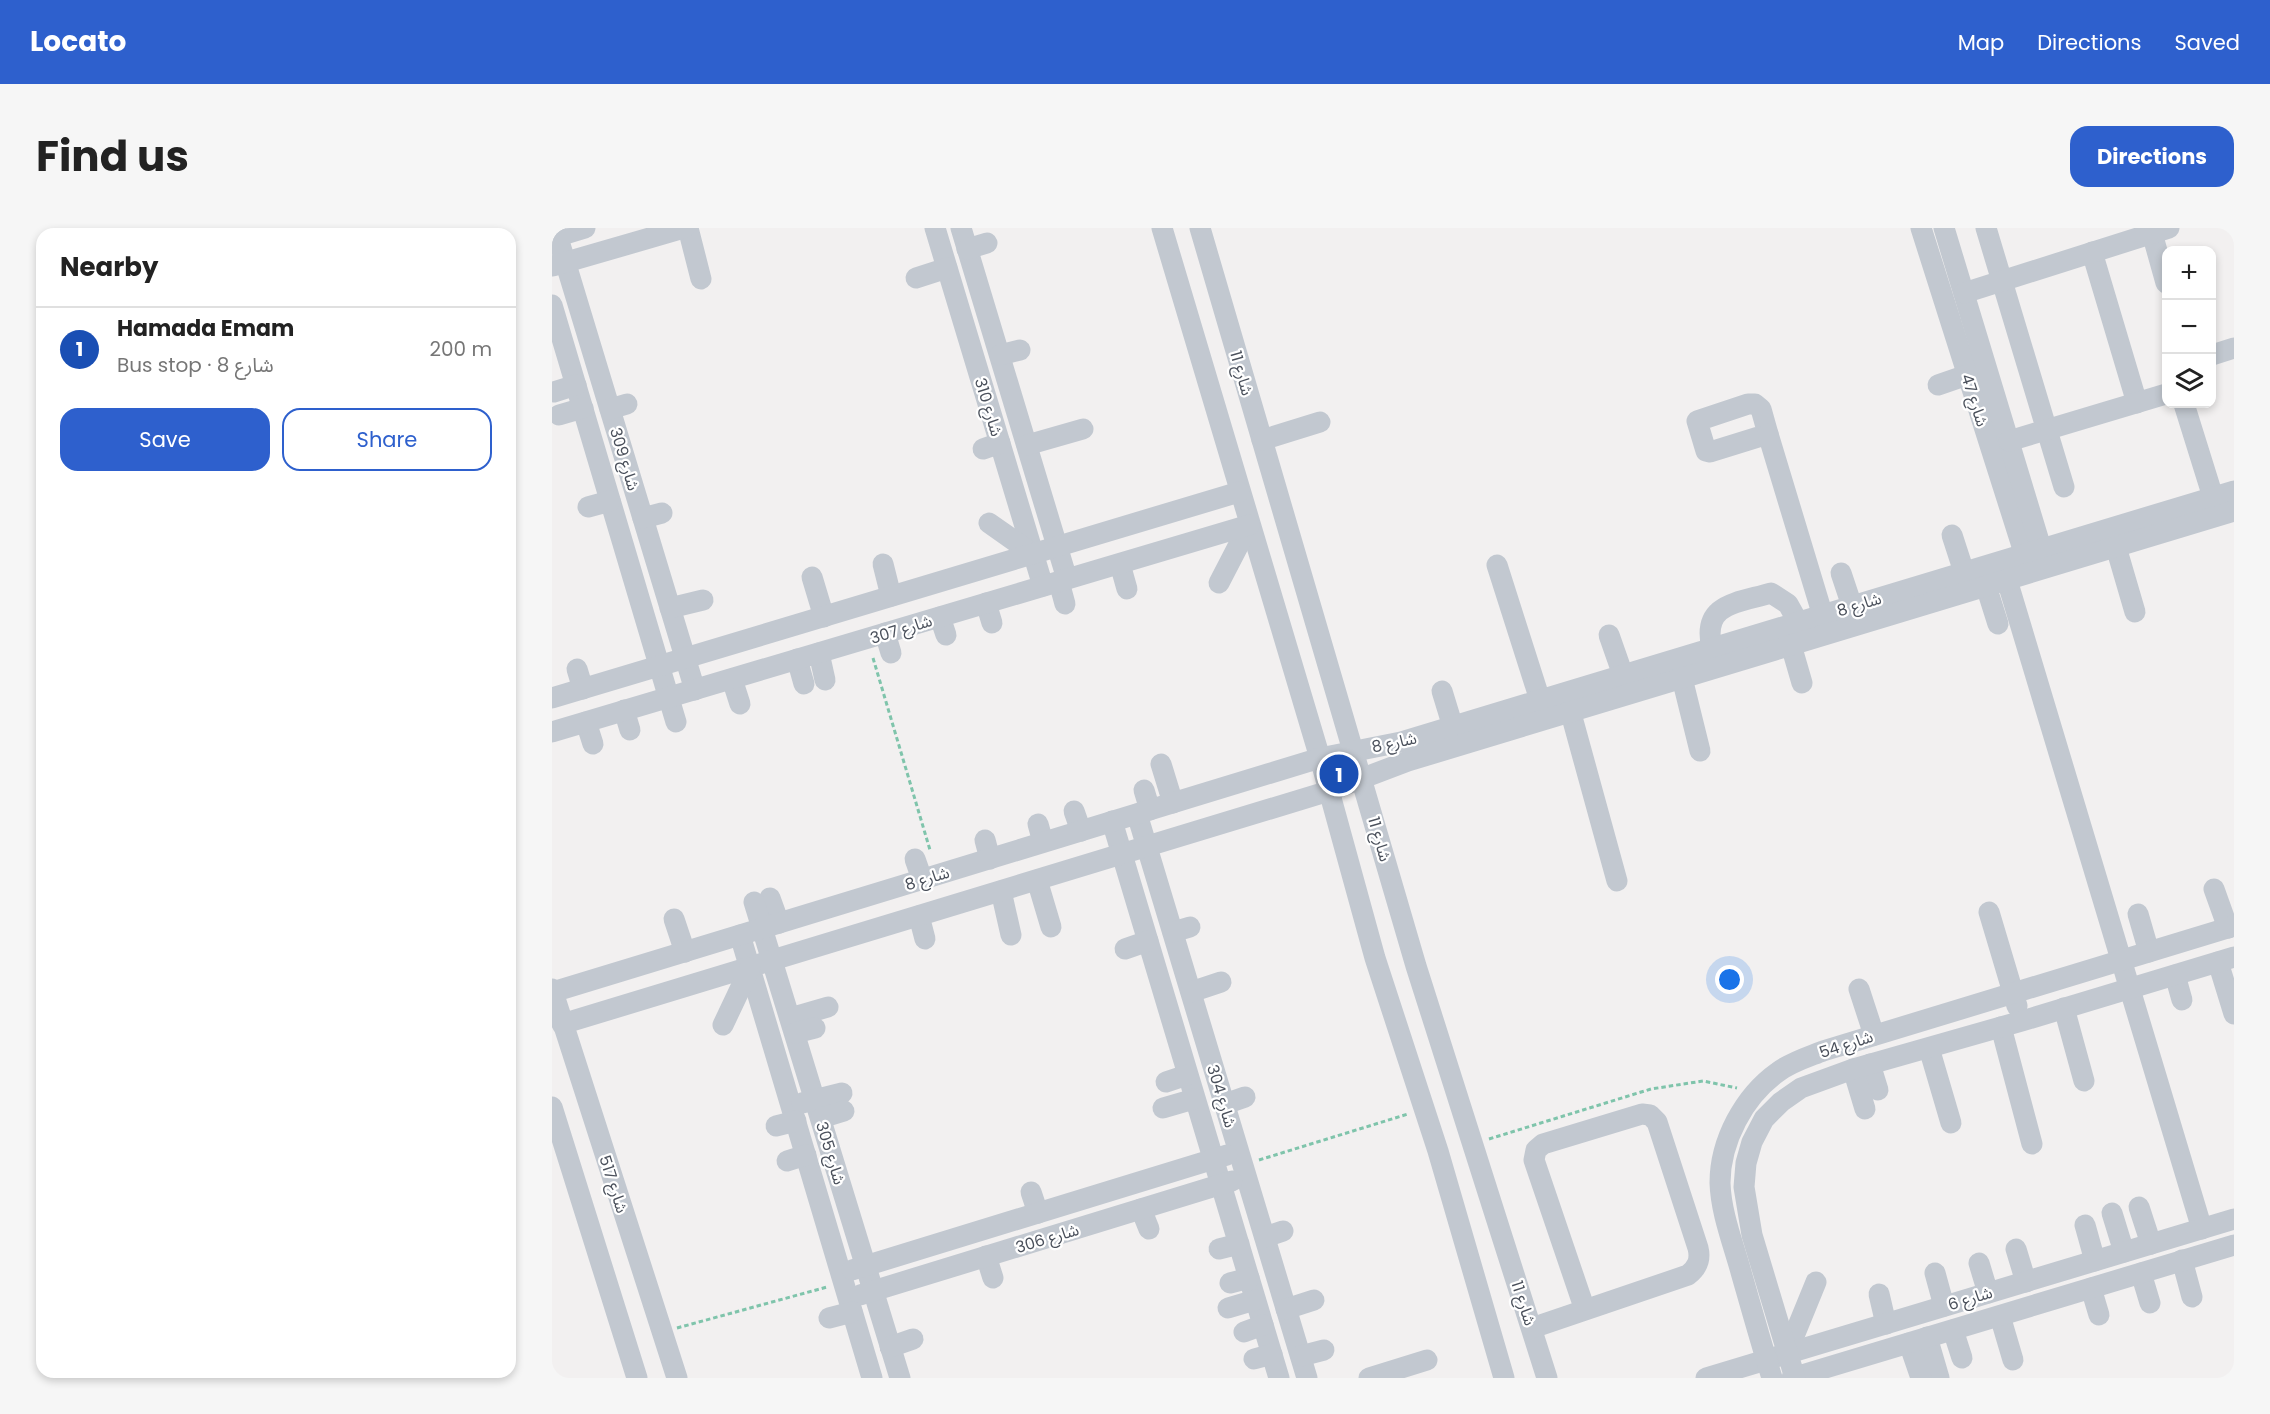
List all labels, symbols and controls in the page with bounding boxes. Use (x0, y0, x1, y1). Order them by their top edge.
text: Locato (30, 22, 126, 61)
text: Map (1958, 28, 2004, 57)
text: Directions (2037, 28, 2141, 57)
text: Saved (2174, 28, 2240, 57)
button: Directions (2070, 126, 2234, 187)
text: Find us (36, 127, 189, 186)
map controls (2162, 246, 2216, 408)
button: + (2162, 246, 2216, 300)
text: Nearby (60, 249, 158, 285)
button: − (2162, 300, 2216, 354)
text: Hamada Emam (117, 313, 294, 344)
text: 1 (76, 335, 83, 363)
text: 200 m (429, 335, 492, 363)
street label: شارع 11 (1223, 348, 1259, 399)
text: Bus stop · شارع 8 (117, 351, 274, 379)
button: layers (2162, 354, 2216, 408)
street label: شارع 47 (1954, 371, 1994, 430)
street label: شارع 310 (968, 375, 1008, 440)
button: Save (60, 408, 270, 471)
button: Share (282, 408, 492, 471)
street label: شارع 309 (603, 425, 645, 494)
street label: شارع 8 (1834, 587, 1885, 623)
street label: شارع 307 (867, 609, 935, 651)
street label: شارع 8 (1369, 727, 1419, 759)
pin: 1 (1320, 752, 1358, 796)
street label: شارع 11 (1361, 814, 1397, 865)
street label: شارع 8 (902, 861, 953, 897)
your location (1715, 965, 1744, 994)
street label: شارع 54 (1816, 1025, 1876, 1065)
street label: شارع 304 (1200, 1062, 1242, 1131)
street label: شارع 305 (809, 1119, 851, 1188)
street label: شارع 517 (592, 1152, 634, 1216)
street label: شارع 306 (1013, 1218, 1082, 1260)
street label: شارع 11 (1505, 1278, 1542, 1329)
street label: شارع 6 (1945, 1281, 1996, 1317)

